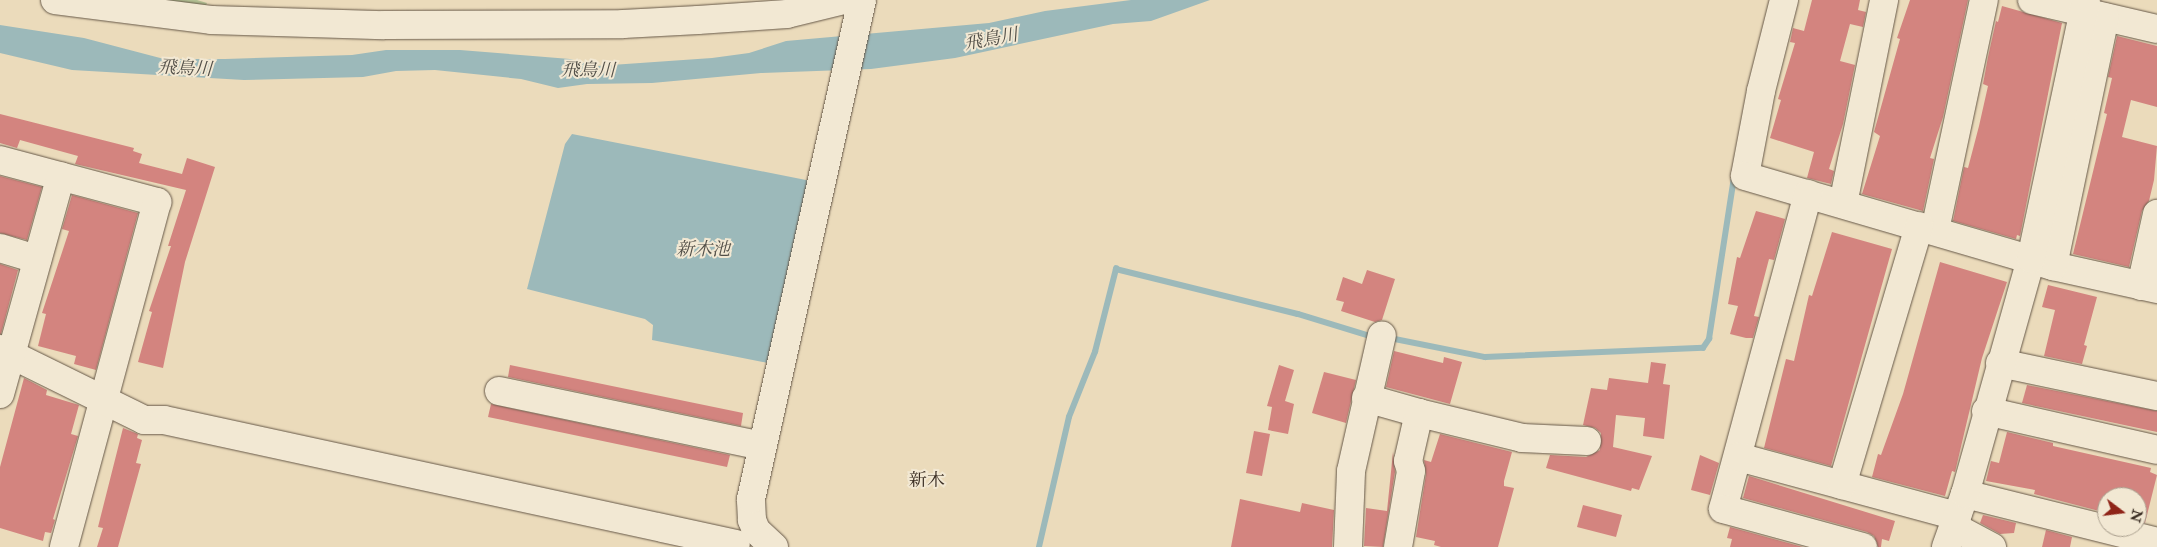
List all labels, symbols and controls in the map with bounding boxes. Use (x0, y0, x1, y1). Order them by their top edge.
water label: 飛鳥川 (963, 25, 1019, 55)
water label: 飛鳥川 (157, 57, 213, 81)
water label: 飛鳥川 (561, 60, 615, 82)
water label: 新木池 (676, 239, 730, 261)
district label: 新木 (909, 470, 945, 492)
north arrow (2097, 487, 2147, 537)
text: N (2126, 507, 2146, 524)

